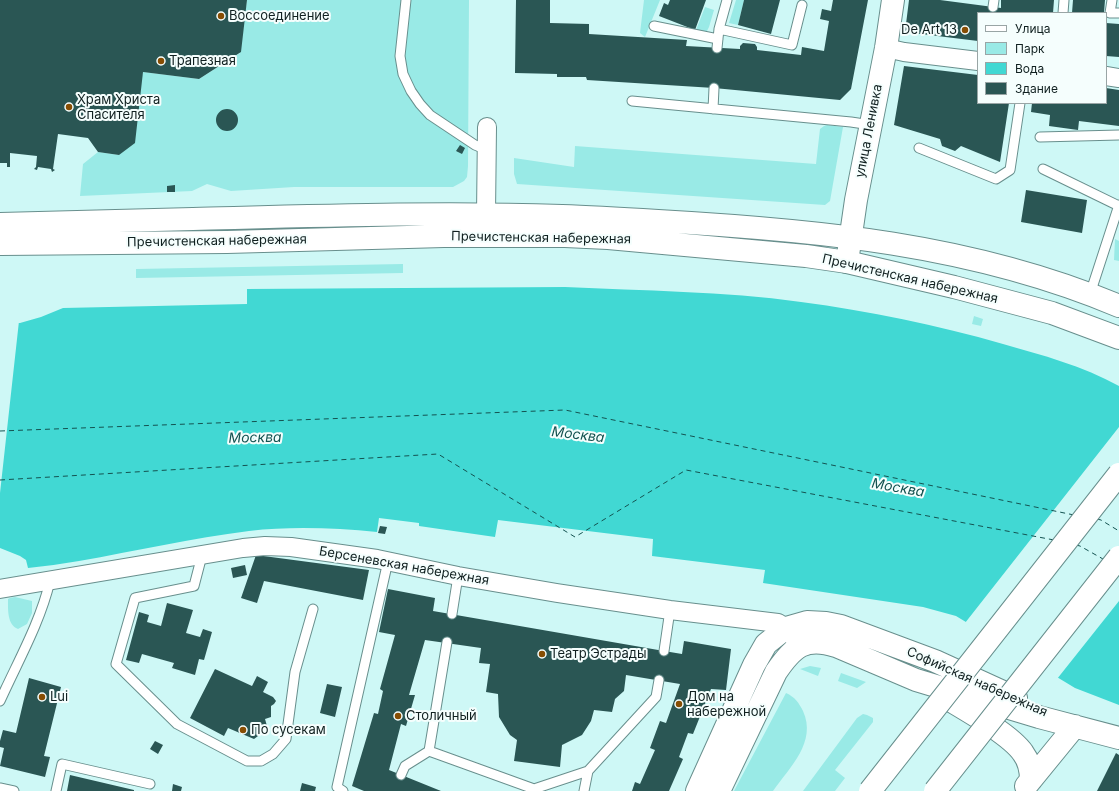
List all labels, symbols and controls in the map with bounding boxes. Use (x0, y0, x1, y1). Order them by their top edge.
place label: Воссоединение (229, 8, 330, 24)
marker: Воссоединение (216, 11, 226, 21)
legend (977, 12, 1107, 104)
text: Улица (1015, 21, 1050, 36)
place label: De Art 13 (901, 22, 957, 38)
marker: De Art 13 (960, 25, 970, 35)
text: Парк (1015, 41, 1045, 56)
place label: Трапезная (169, 53, 236, 69)
marker: Трапезная (156, 56, 166, 66)
text: Вода (1015, 61, 1044, 76)
text: Здание (1015, 81, 1058, 96)
street label: улица Ленивка (852, 83, 886, 179)
place label: Храм Христа Спасителя (77, 92, 160, 123)
marker: Храм Христа Спасителя (64, 102, 74, 112)
street label: Пречистенская набережная (451, 229, 631, 247)
street label: Пречистенская набережная (127, 232, 307, 250)
street label: Пречистенская набережная (821, 251, 999, 307)
water label: Москва (551, 423, 605, 447)
water label: Москва (228, 429, 282, 447)
water label: Москва (870, 475, 926, 501)
street label: Берсеневская набережная (318, 543, 490, 589)
street label: Софийская набережная (904, 644, 1050, 720)
place label: Театр Эстрады (550, 646, 647, 662)
marker: Театр Эстрады (537, 649, 547, 659)
place label: Lui (50, 689, 68, 705)
place label: Дом на набережной (687, 689, 766, 720)
marker: Lui (37, 692, 47, 702)
marker: Дом на набережной (674, 699, 684, 709)
place label: Столичный (406, 708, 477, 724)
marker: Столичный (393, 711, 403, 721)
place label: По сусекам (251, 722, 326, 738)
marker: По сусекам (238, 725, 248, 735)

